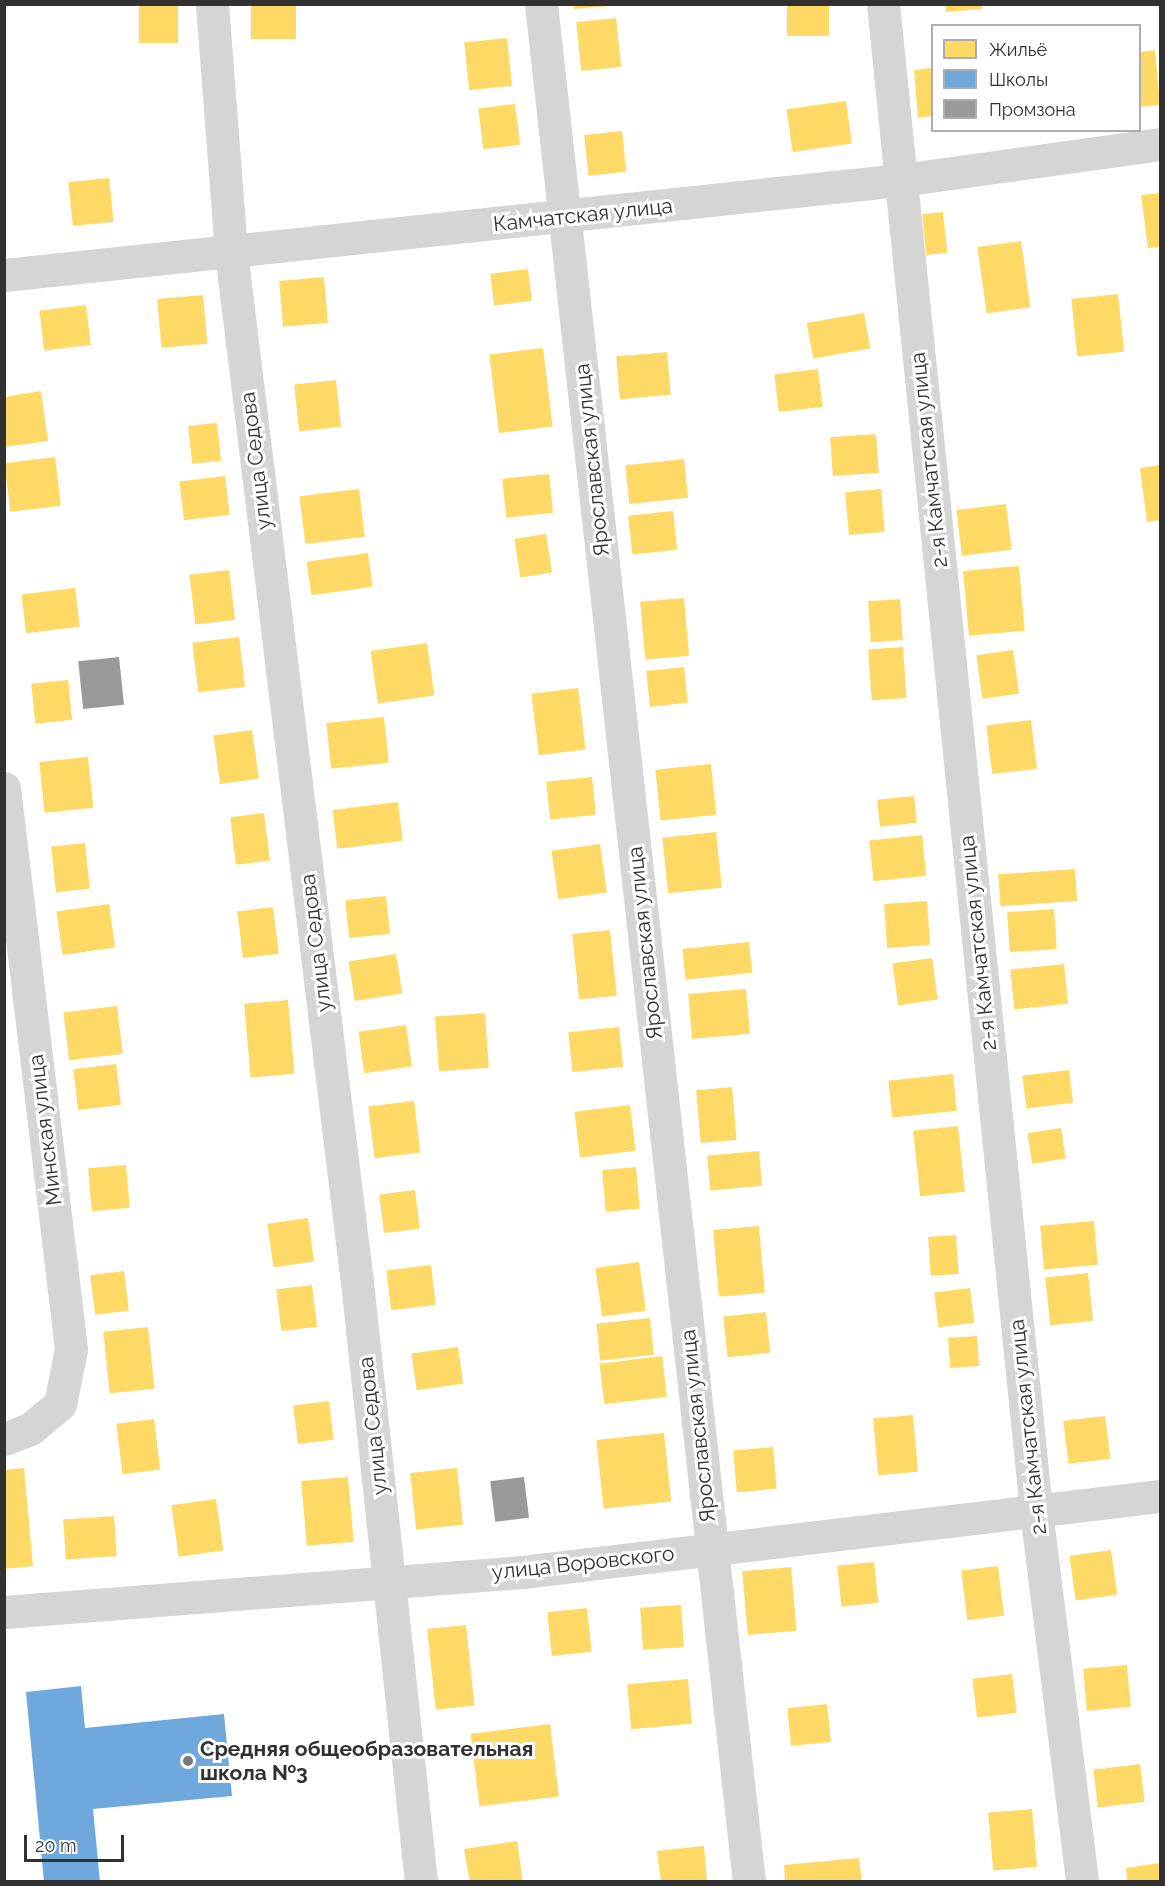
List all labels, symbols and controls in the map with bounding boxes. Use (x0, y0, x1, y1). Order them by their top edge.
legend (931, 24, 1141, 132)
text: Жильё (989, 39, 1047, 60)
text: Школы (989, 69, 1048, 90)
text: Промзона (989, 99, 1076, 120)
street label: Камчатская улица (492, 193, 674, 237)
street label: 2-я Камчатская улица (905, 351, 953, 569)
street label: Ярославская улица (569, 362, 615, 558)
street label: улица Седова (235, 391, 277, 531)
street label: 2-я Камчатская улица (954, 834, 1002, 1052)
street label: Ярославская улица (622, 845, 668, 1041)
street label: улица Седова (295, 873, 337, 1013)
street label: Минская улица (23, 1053, 67, 1207)
street label: 2-я Камчатская улица (1004, 1318, 1052, 1536)
street label: Ярославская улица (675, 1328, 721, 1524)
street label: улица Седова (353, 1356, 393, 1496)
street label: улица Воровского (491, 1541, 675, 1585)
place label: Средняя общеобразовательная школа №3 (200, 1736, 533, 1786)
marker: Средняя общеобразовательная школа №3 (181, 1754, 195, 1768)
scale bar (27, 1823, 128, 1861)
text: 20 m (35, 1835, 77, 1856)

